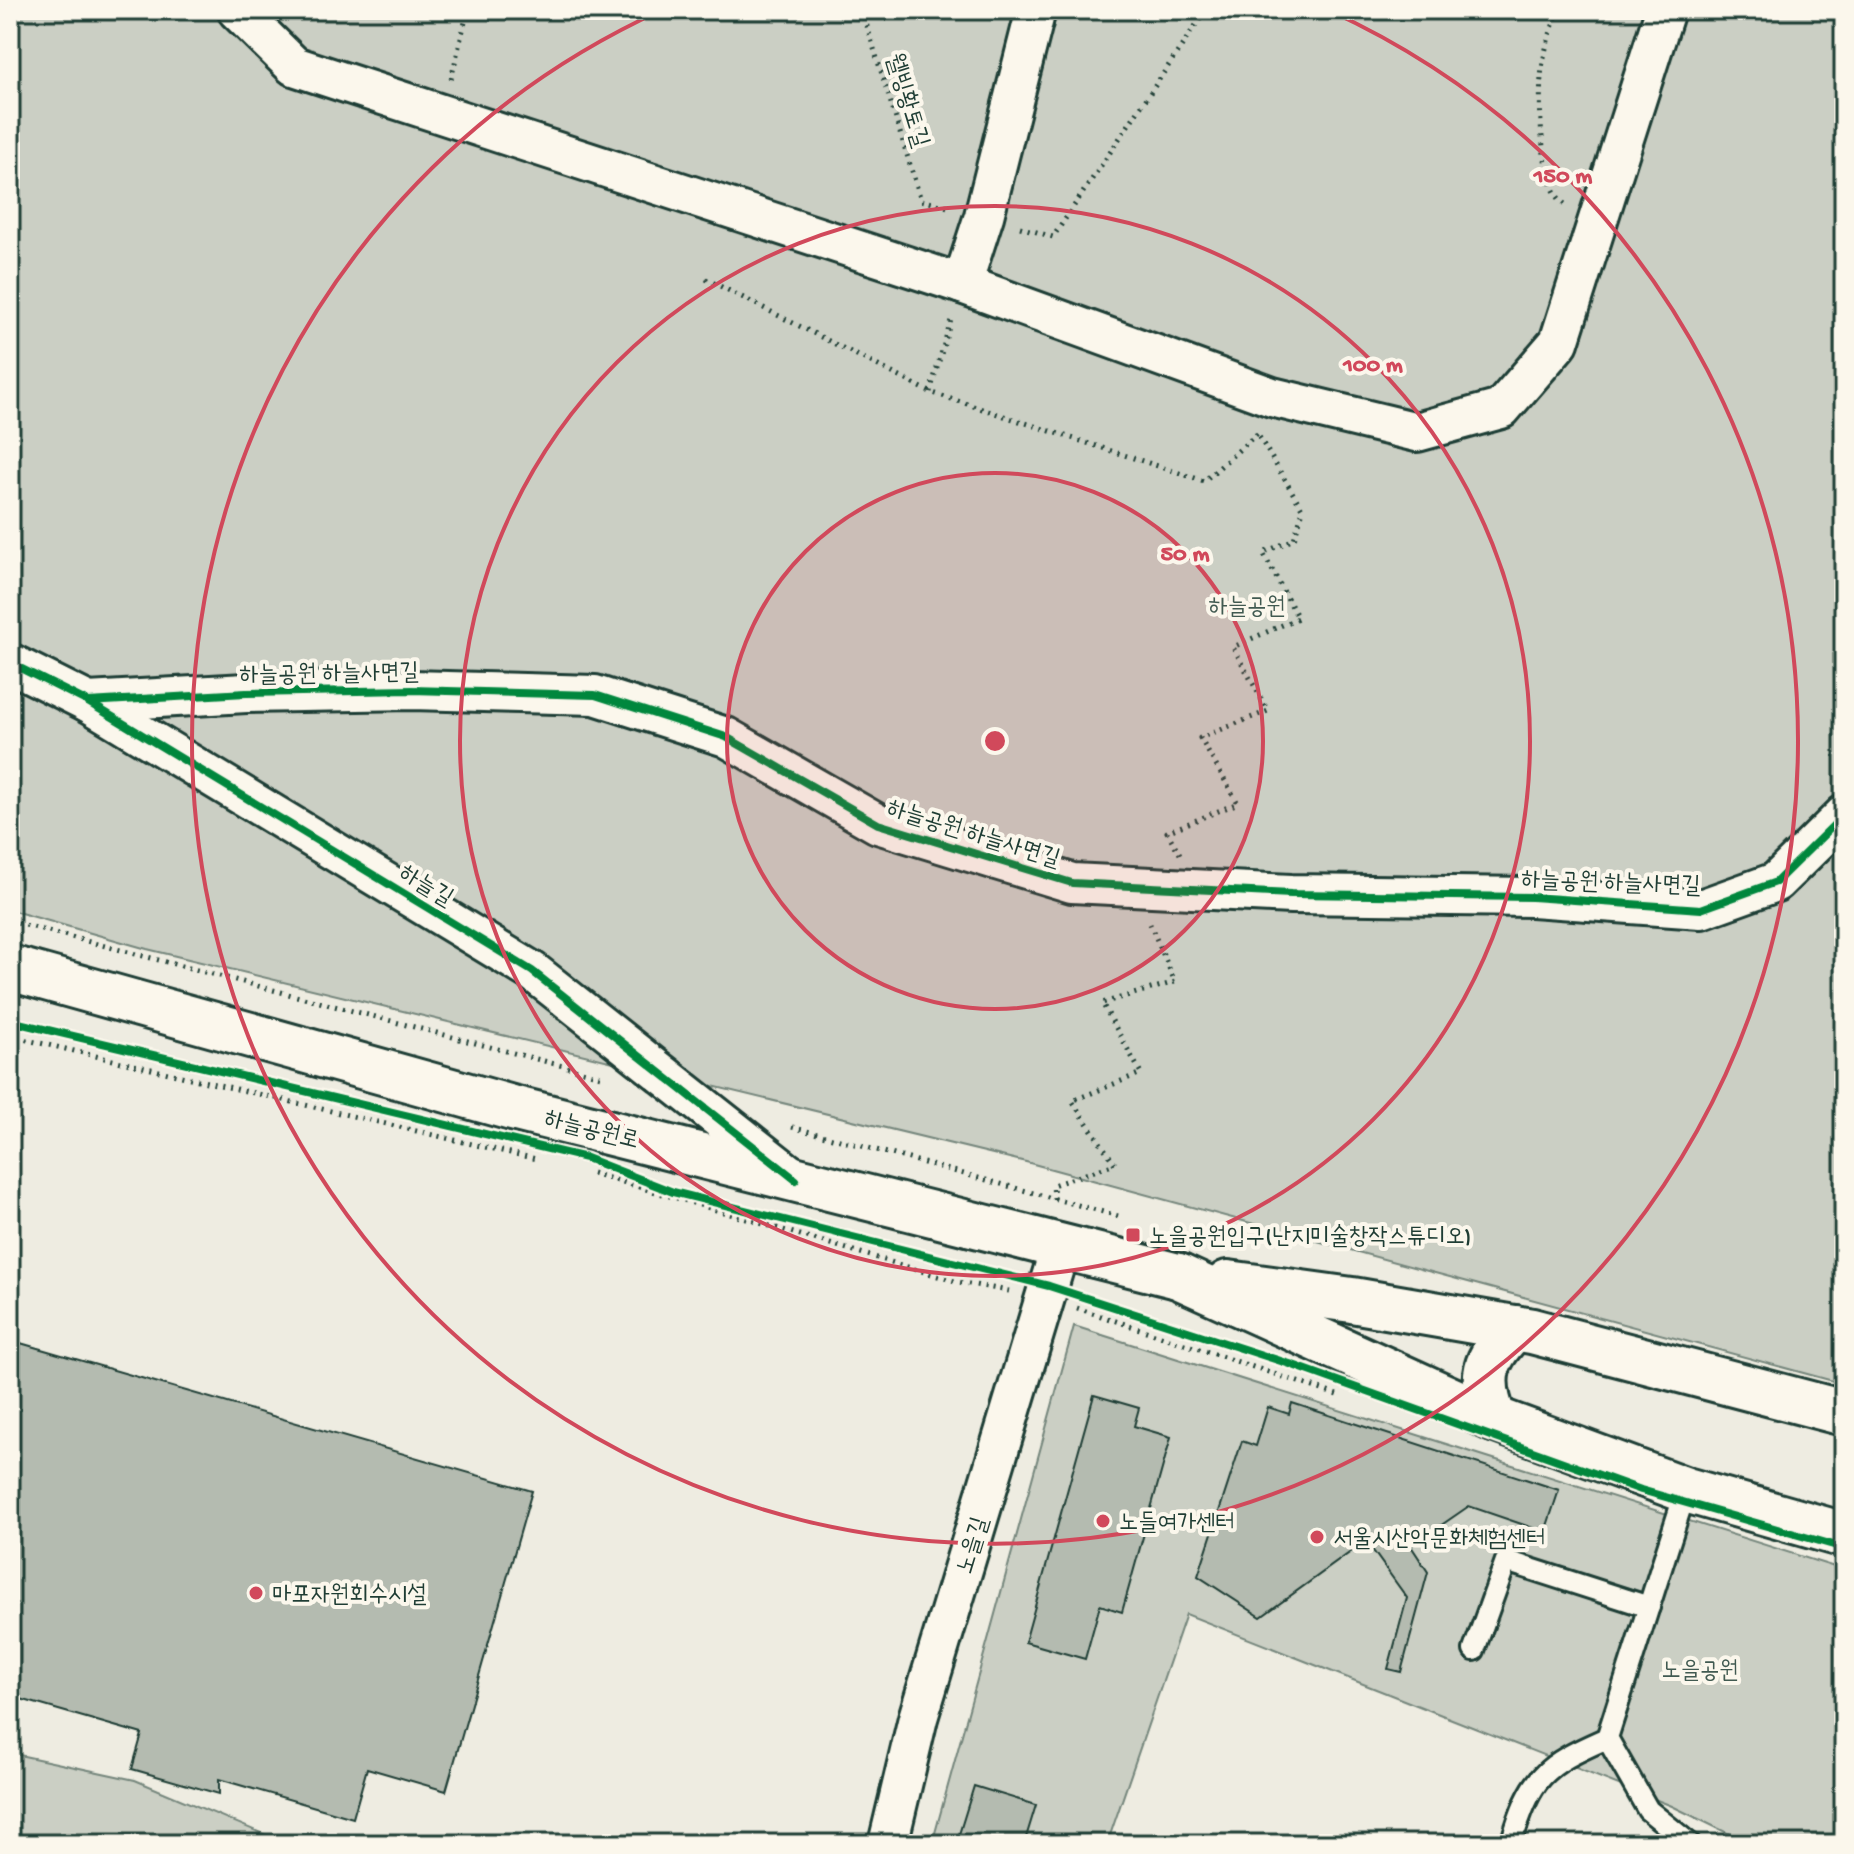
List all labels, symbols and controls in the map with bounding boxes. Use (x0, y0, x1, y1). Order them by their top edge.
street label: 웰빙황토길 (878, 51, 934, 151)
text: 150 m (1533, 163, 1592, 192)
text: 100 m (1342, 352, 1403, 381)
text: 50 m (1161, 541, 1209, 570)
park label: 하늘공원 (1208, 594, 1286, 623)
street label: 하늘공원 하늘사면길 (239, 659, 419, 692)
centre of rings (981, 727, 1009, 755)
street label: 하늘공원 하늘사면길 (883, 795, 1063, 875)
street label: 하늘길 (393, 860, 457, 914)
street label: 하늘공원 하늘사면길 (1521, 867, 1701, 902)
street label: 하늘공원로 (541, 1106, 642, 1157)
place label: 노을공원입구(난지미술창작스튜디오) (1149, 1223, 1472, 1253)
marker: 노을공원입구(난지미술창작스튜디오) (1124, 1226, 1142, 1244)
place label: 노들여가센터 (1119, 1510, 1235, 1539)
marker: 노들여가센터 (1094, 1512, 1112, 1530)
street label: 노을길 (952, 1514, 997, 1578)
place label: 서울시산악문화체험센터 (1333, 1526, 1545, 1555)
marker: 서울시산악문화체험센터 (1308, 1528, 1326, 1546)
place label: 마포자원회수시설 (272, 1582, 427, 1611)
marker: 마포자원회수시설 (247, 1584, 265, 1602)
park label: 노을공원 (1661, 1658, 1739, 1687)

